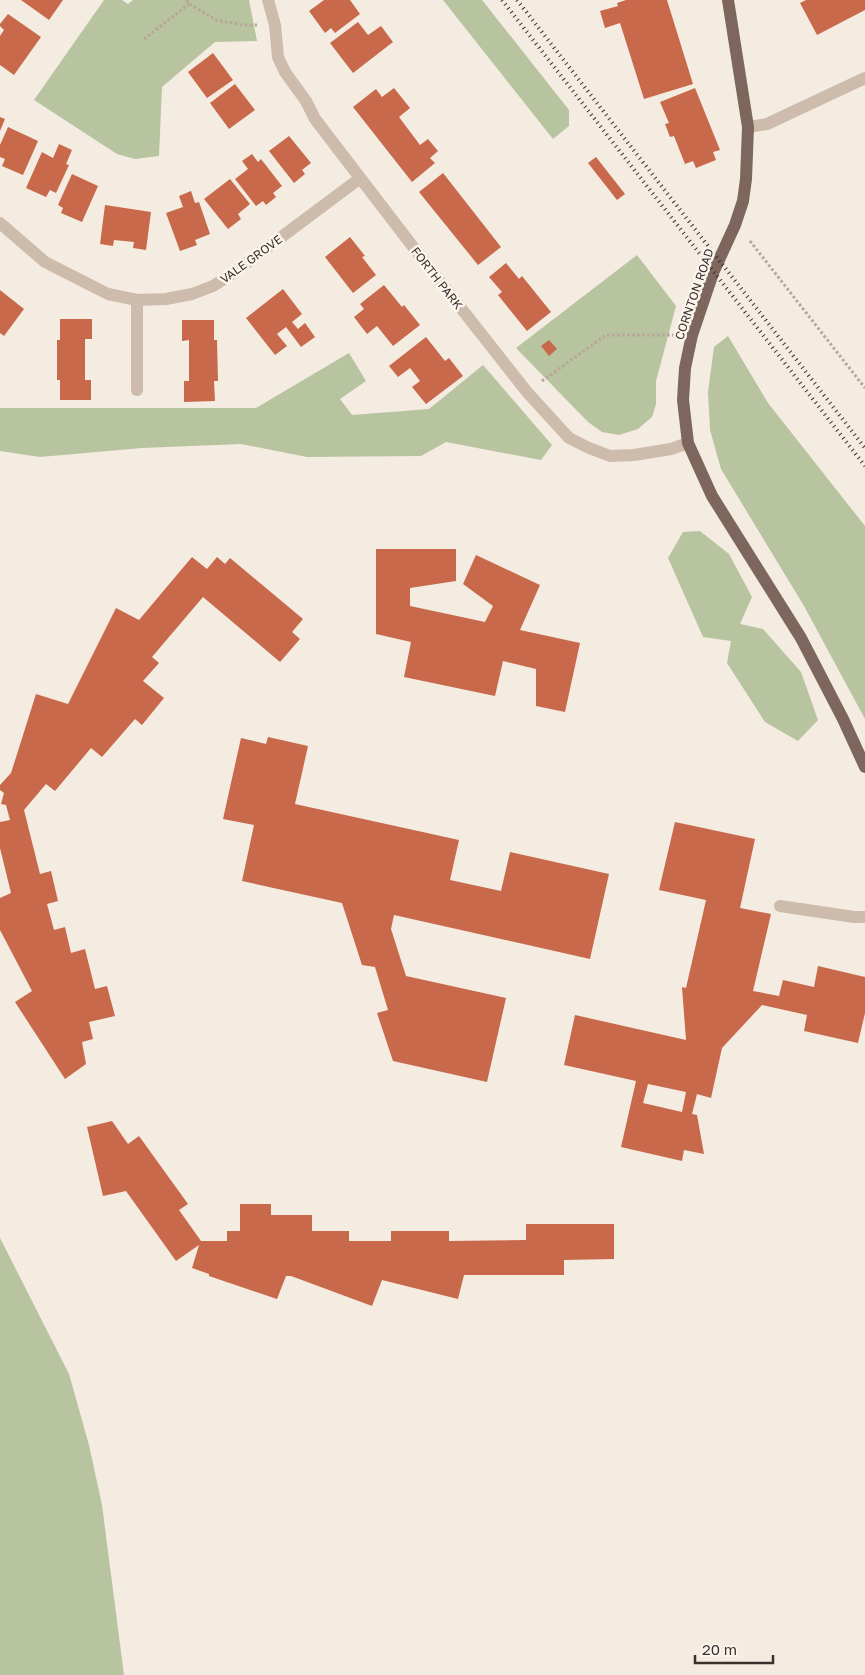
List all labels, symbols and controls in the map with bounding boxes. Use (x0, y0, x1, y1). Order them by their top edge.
street label: VALE GROVE (217, 232, 285, 286)
street label: FORTH PARK (408, 244, 466, 312)
street label: CORNTON ROAD (671, 246, 717, 342)
scale bar (695, 1632, 772, 1664)
text: 20 m (702, 1640, 737, 1658)

